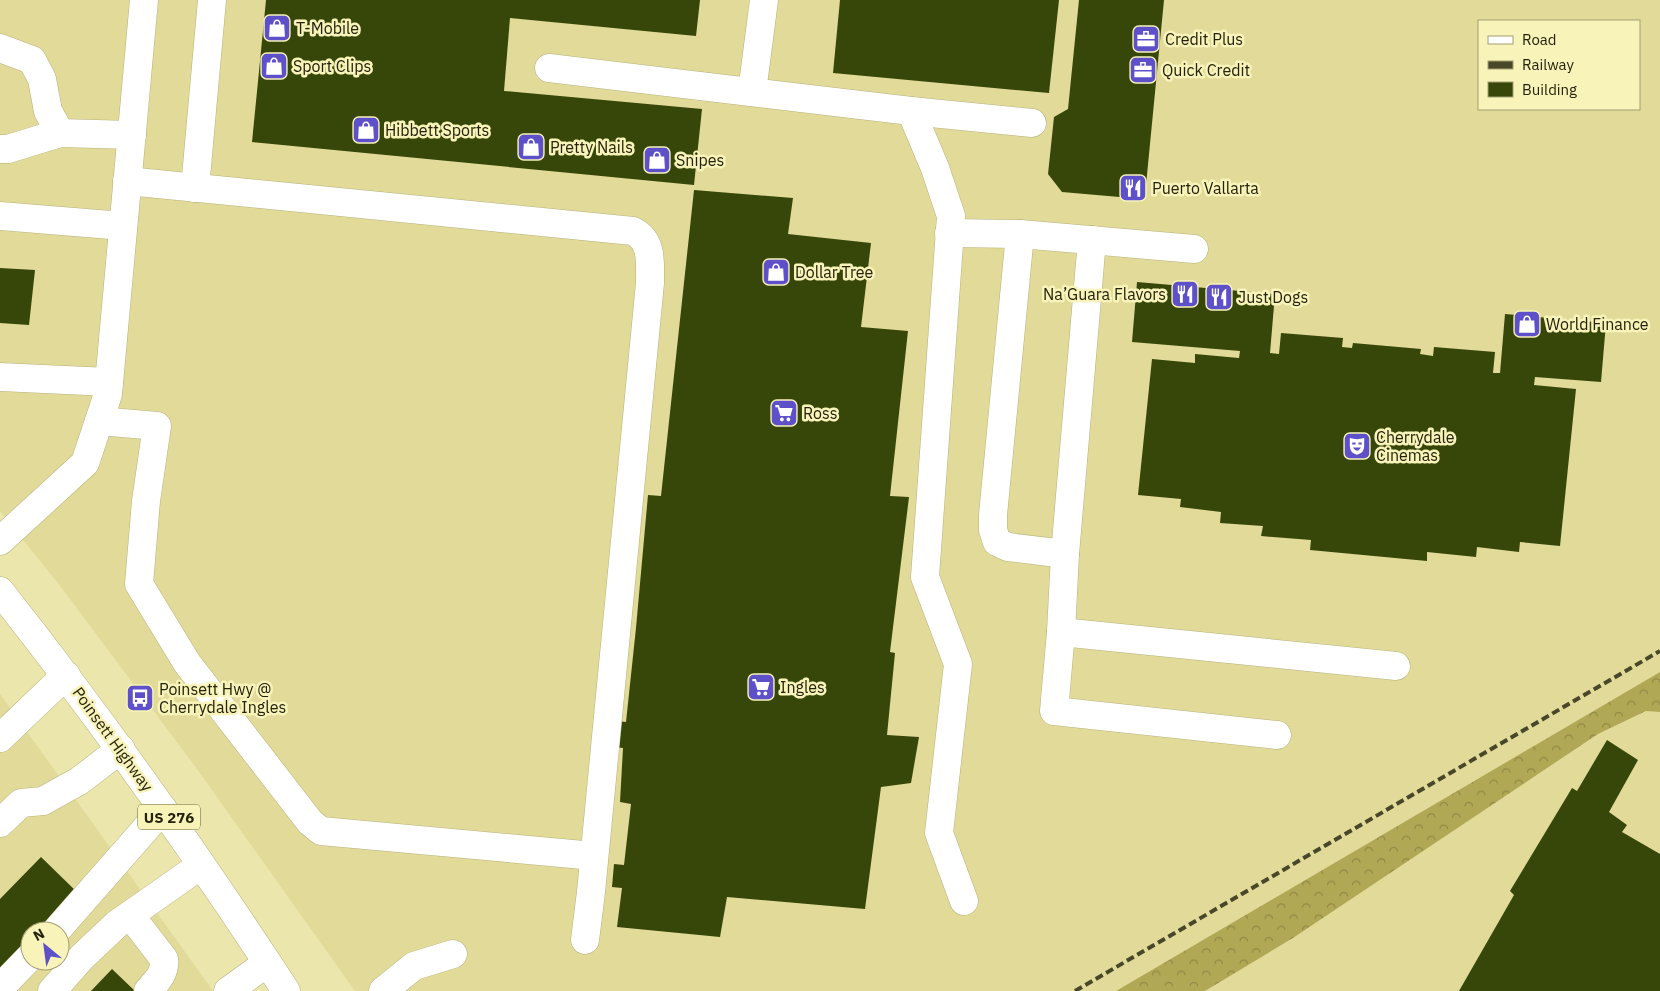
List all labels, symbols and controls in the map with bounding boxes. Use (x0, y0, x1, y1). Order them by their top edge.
shop icon: T-Mobile (262, 13, 292, 43)
place label: T-Mobile (296, 18, 359, 38)
legend (1478, 20, 1640, 110)
office icon: Credit Plus (1131, 24, 1161, 54)
place label: Credit Plus (1165, 29, 1243, 49)
text: Road (1522, 30, 1557, 49)
shop icon: Sport Clips (259, 51, 289, 81)
office icon: Quick Credit (1128, 55, 1158, 85)
text: Railway (1522, 55, 1575, 74)
place label: Sport Clips (293, 56, 371, 76)
place label: Quick Credit (1162, 60, 1250, 80)
text: Building (1522, 80, 1577, 99)
shop icon: Hibbett Sports (351, 115, 381, 145)
place label: Hibbett Sports (385, 120, 489, 140)
shop icon: Pretty Nails (516, 132, 546, 162)
place label: Pretty Nails (550, 137, 633, 157)
shop icon: Snipes (642, 145, 672, 175)
place label: Snipes (676, 150, 724, 170)
restaurant icon: Puerto Vallarta (1118, 173, 1148, 203)
place label: Puerto Vallarta (1152, 178, 1259, 198)
shop icon: Dollar Tree (761, 257, 791, 287)
place label: Dollar Tree (795, 262, 874, 282)
restaurant icon: Na’Guara Flavors (1170, 279, 1200, 309)
restaurant icon: Just Dogs (1204, 282, 1234, 312)
place label: Na’Guara Flavors (1043, 284, 1166, 304)
place label: Just Dogs (1238, 287, 1308, 307)
shop icon: World Finance (1512, 309, 1542, 339)
place label: World Finance (1546, 314, 1649, 334)
supermarket icon: Ross (769, 398, 799, 428)
place label: Ross (803, 403, 837, 423)
place label: Cherrydale Cinemas (1376, 427, 1455, 465)
theatre icon: Cherrydale Cinemas (1342, 431, 1372, 461)
supermarket icon: Ingles (746, 672, 776, 702)
place label: Ingles (780, 677, 825, 697)
place label: Poinsett Hwy @ Cherrydale Ingles (159, 679, 286, 717)
street label: Poinsett Highway (68, 683, 158, 795)
bus stop icon: Poinsett Hwy @ Cherrydale Ingles (125, 683, 155, 713)
road number: US 276 (138, 804, 200, 830)
north arrow (20, 921, 70, 971)
text: N (30, 924, 47, 945)

